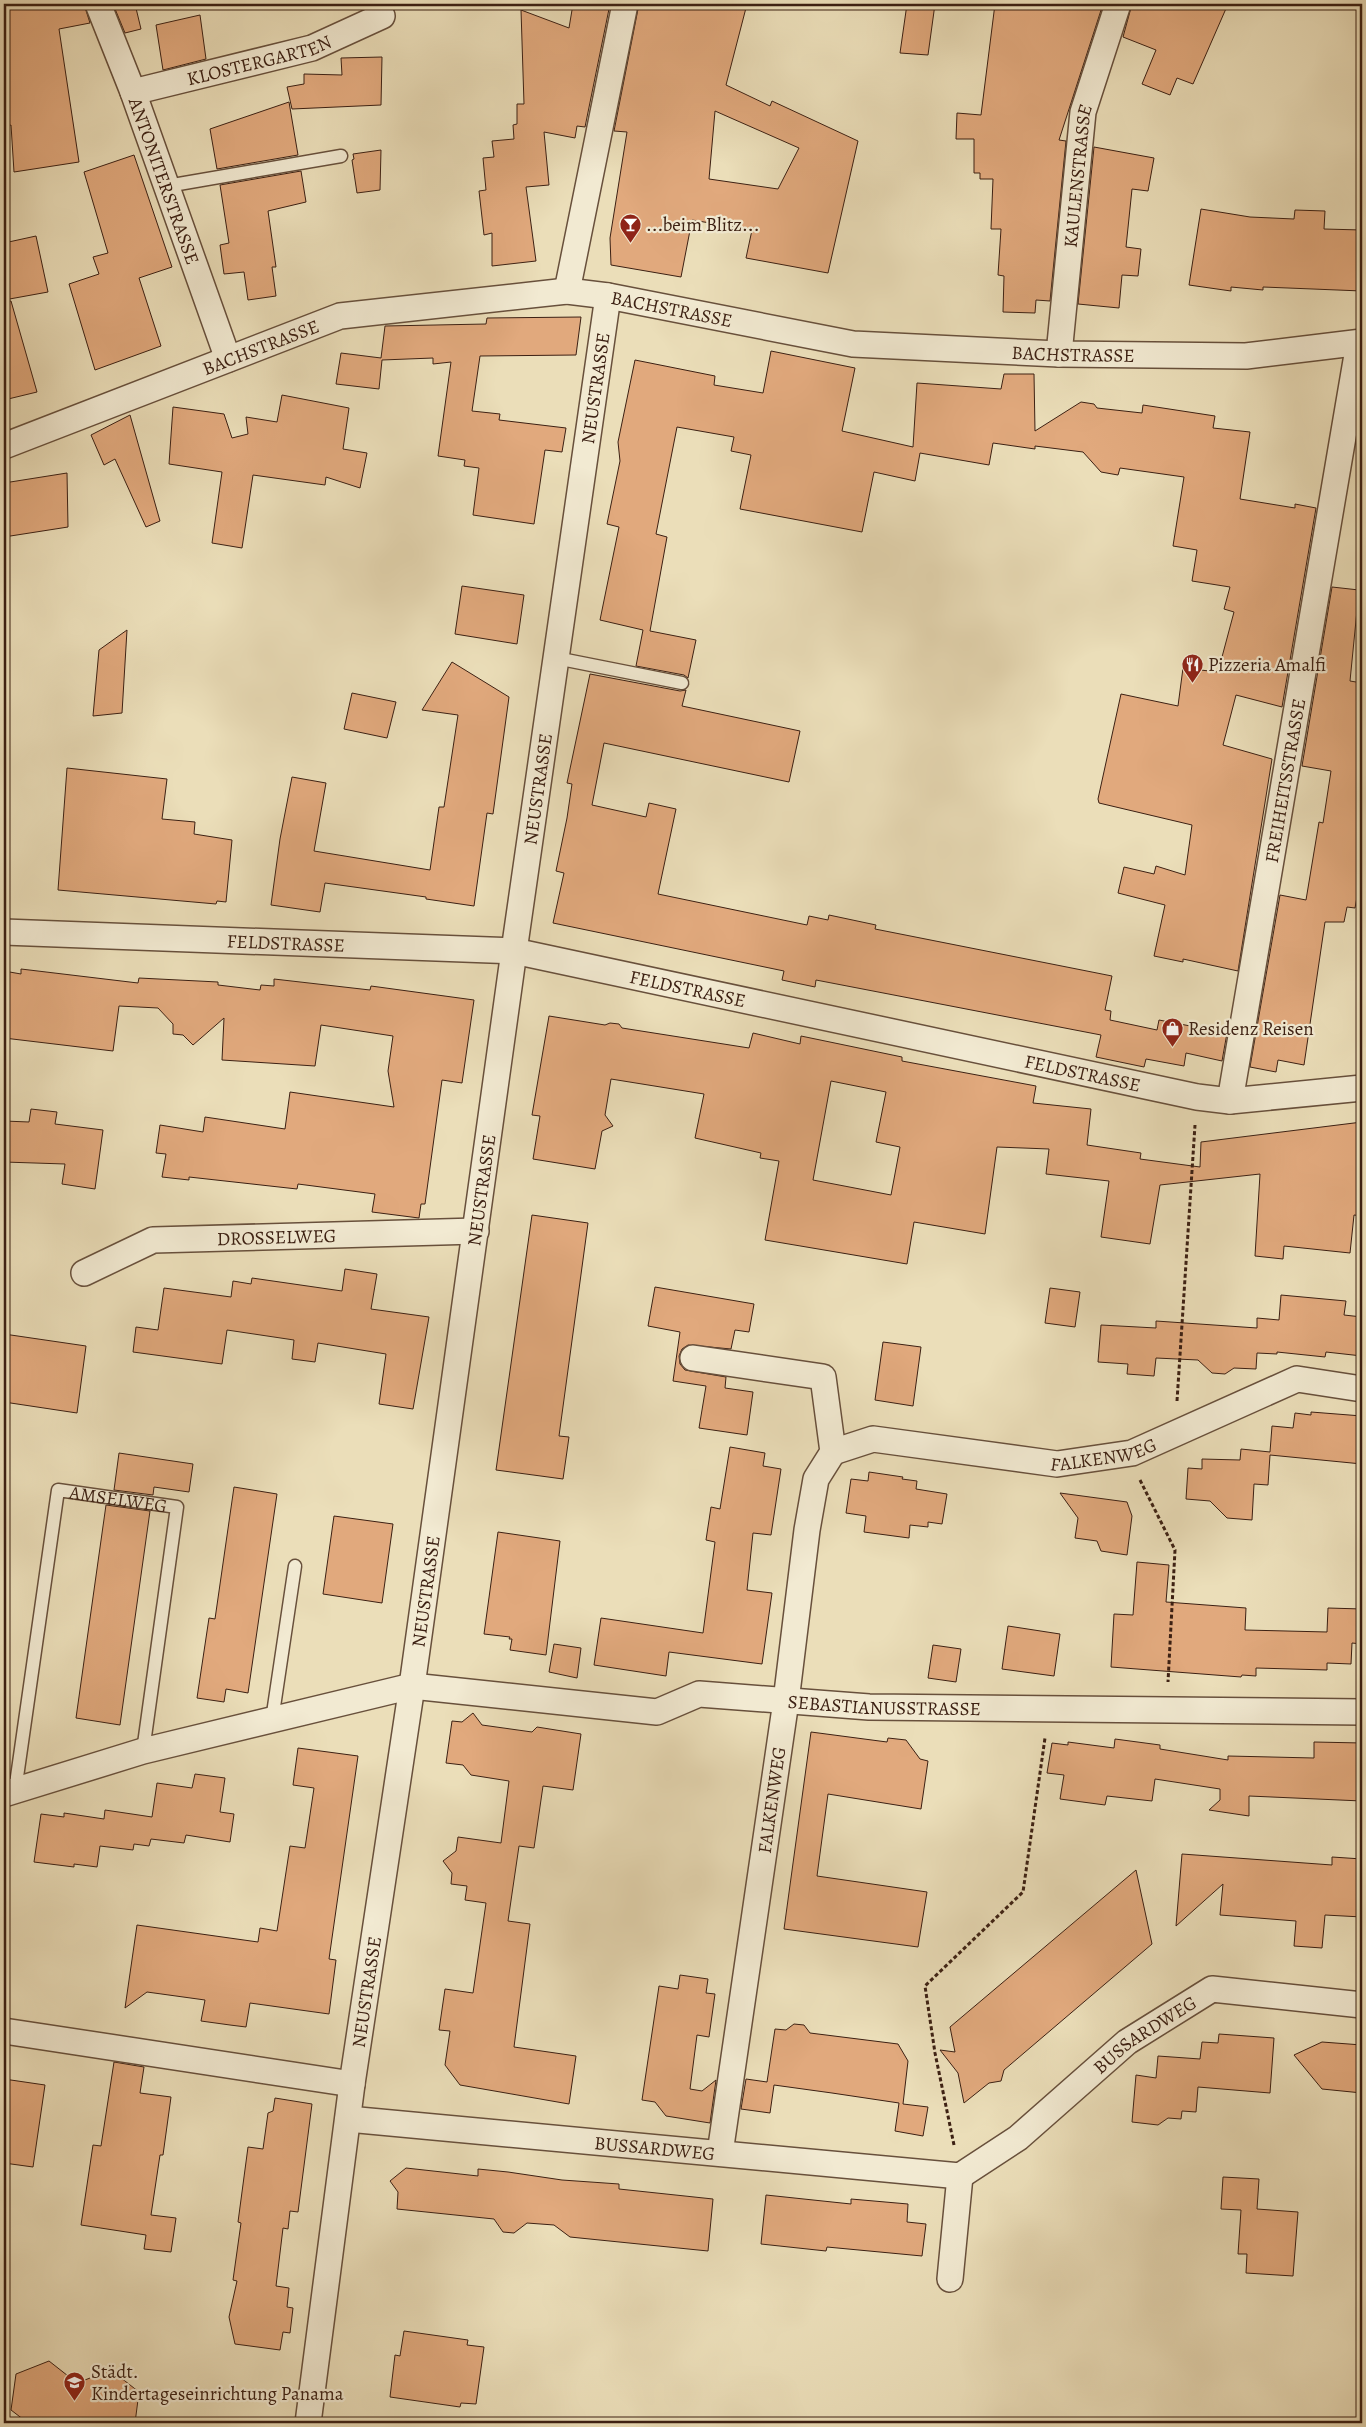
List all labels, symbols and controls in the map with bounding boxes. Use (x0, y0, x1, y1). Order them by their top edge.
street label: KLOSTERGARTEN (184, 29, 336, 92)
street label: ANTONITERSTRASSE (122, 93, 205, 268)
street label: KAULENSTRASSE (1058, 101, 1099, 249)
bar icon: ...beim Blitz... (618, 212, 642, 243)
place label: ...beim Blitz... (646, 212, 759, 238)
street label: BACHSTRASSE (609, 285, 735, 334)
street label: BACHSTRASSE (199, 313, 323, 382)
street label: NEUSTRASSE (575, 331, 617, 446)
street label: BACHSTRASSE (1011, 340, 1135, 369)
restaurant icon: Pizzeria Amalfi (1180, 652, 1204, 683)
place label: Pizzeria Amalfi (1208, 652, 1326, 678)
street label: FREIHEITSSTRASSE (1259, 697, 1312, 865)
street label: NEUSTRASSE (517, 732, 559, 847)
street label: FELDSTRASSE (226, 928, 345, 959)
street label: FELDSTRASSE (627, 964, 748, 1014)
shop icon: Residenz Reisen (1160, 1016, 1184, 1047)
place label: Residenz Reisen (1188, 1016, 1314, 1042)
street label: FELDSTRASSE (1022, 1049, 1143, 1099)
street label: NEUSTRASSE (461, 1133, 502, 1248)
street label: DROSSELWEG (216, 1223, 337, 1252)
street label: FALKENWEG (1048, 1432, 1161, 1478)
street label: AMSELWEG (67, 1480, 169, 1519)
street label: NEUSTRASSE (406, 1534, 447, 1649)
street label: SEBASTIANUSSTRASSE (787, 1689, 981, 1722)
street label: FALKENWEG (752, 1745, 792, 1855)
street label: NEUSTRASSE (346, 1935, 388, 2050)
street label: BUSSARDWEG (1088, 1990, 1202, 2080)
street label: BUSSARDWEG (593, 2130, 716, 2167)
place label: Städt. Kindertageseinrichtung Panama (91, 2359, 344, 2407)
school or university icon: Städt. Kindertageseinrichtung Panama (63, 2370, 87, 2401)

